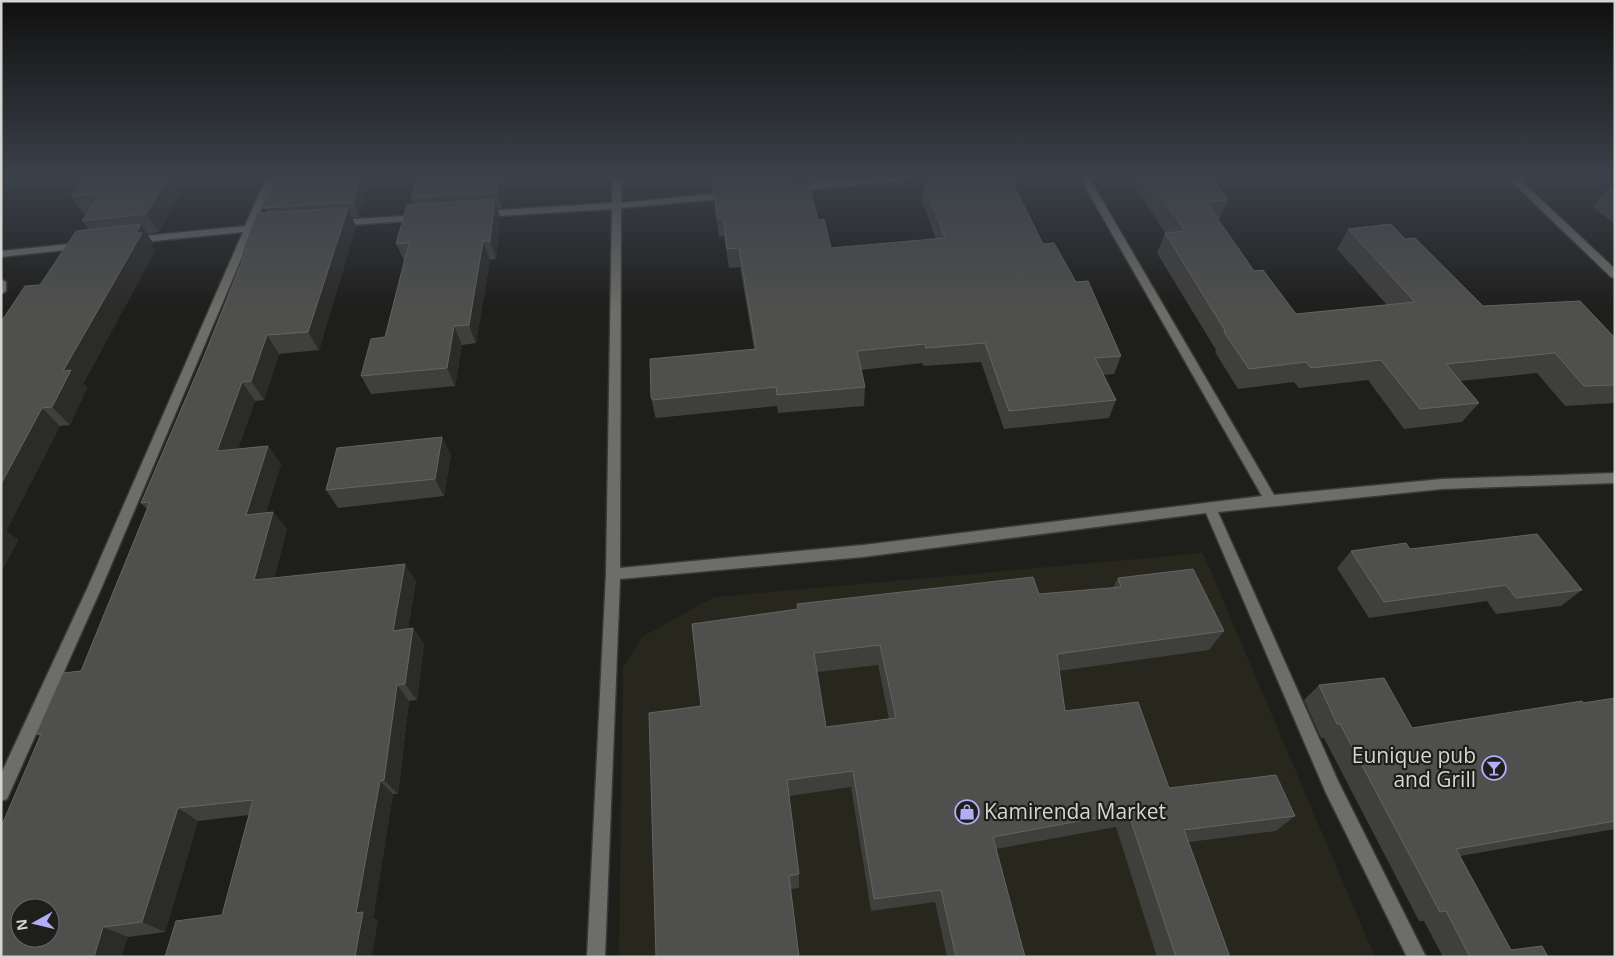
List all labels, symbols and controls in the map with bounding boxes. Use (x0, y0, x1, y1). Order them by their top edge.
place label: Eunique pub and Grill (1352, 741, 1476, 793)
bar icon: Eunique pub and Grill (1481, 755, 1507, 781)
place label: Kamirenda Market (984, 797, 1166, 825)
shop icon: Kamirenda Market (954, 799, 980, 825)
north arrow (10, 898, 60, 948)
text: N (11, 918, 32, 932)

